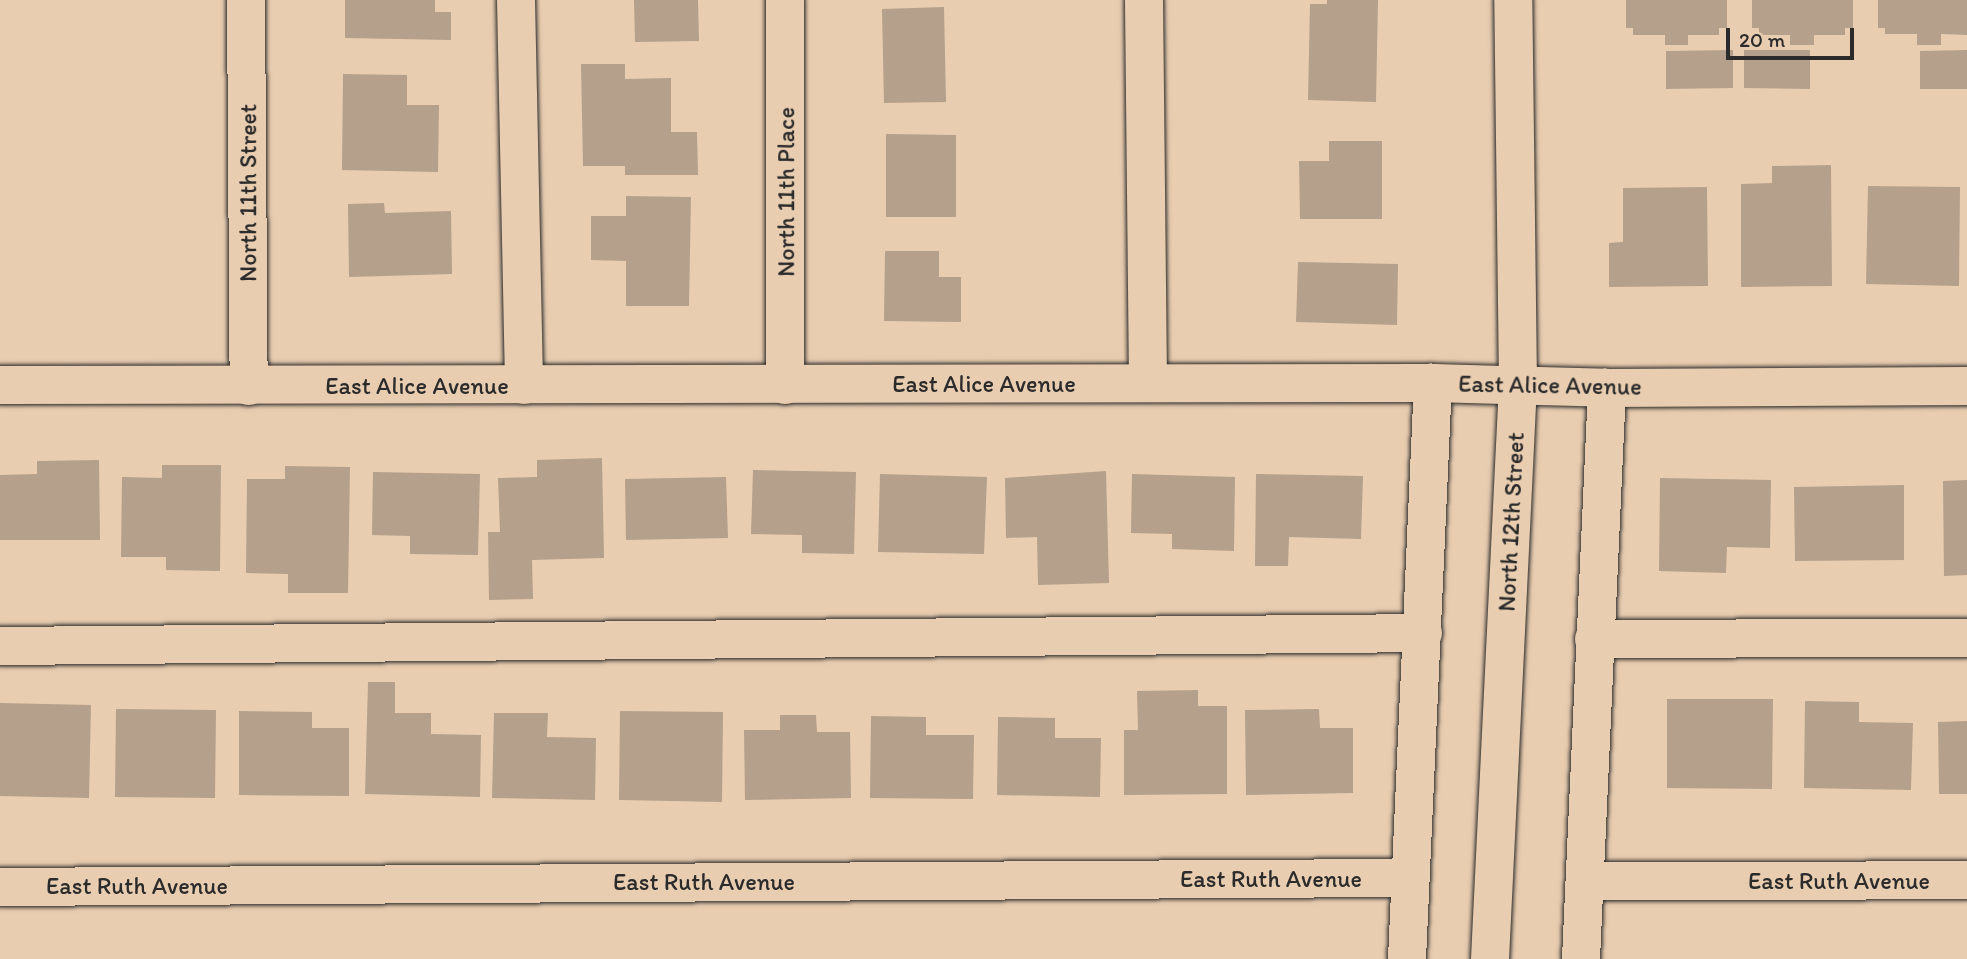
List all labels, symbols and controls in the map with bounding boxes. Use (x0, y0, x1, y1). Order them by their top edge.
scale bar (1729, 14, 1857, 58)
text: 20 m (1739, 27, 1785, 52)
street label: North 11th Street (234, 104, 262, 282)
street label: North 11th Place (772, 107, 800, 277)
street label: East Alice Avenue (1459, 369, 1641, 401)
street label: East Alice Avenue (893, 370, 1075, 398)
street label: East Alice Avenue (326, 372, 508, 400)
street label: North 12th Street (1492, 432, 1530, 612)
street label: East Ruth Avenue (1181, 865, 1361, 893)
street label: East Ruth Avenue (1749, 867, 1929, 895)
street label: East Ruth Avenue (614, 868, 794, 896)
street label: East Ruth Avenue (47, 872, 227, 900)

